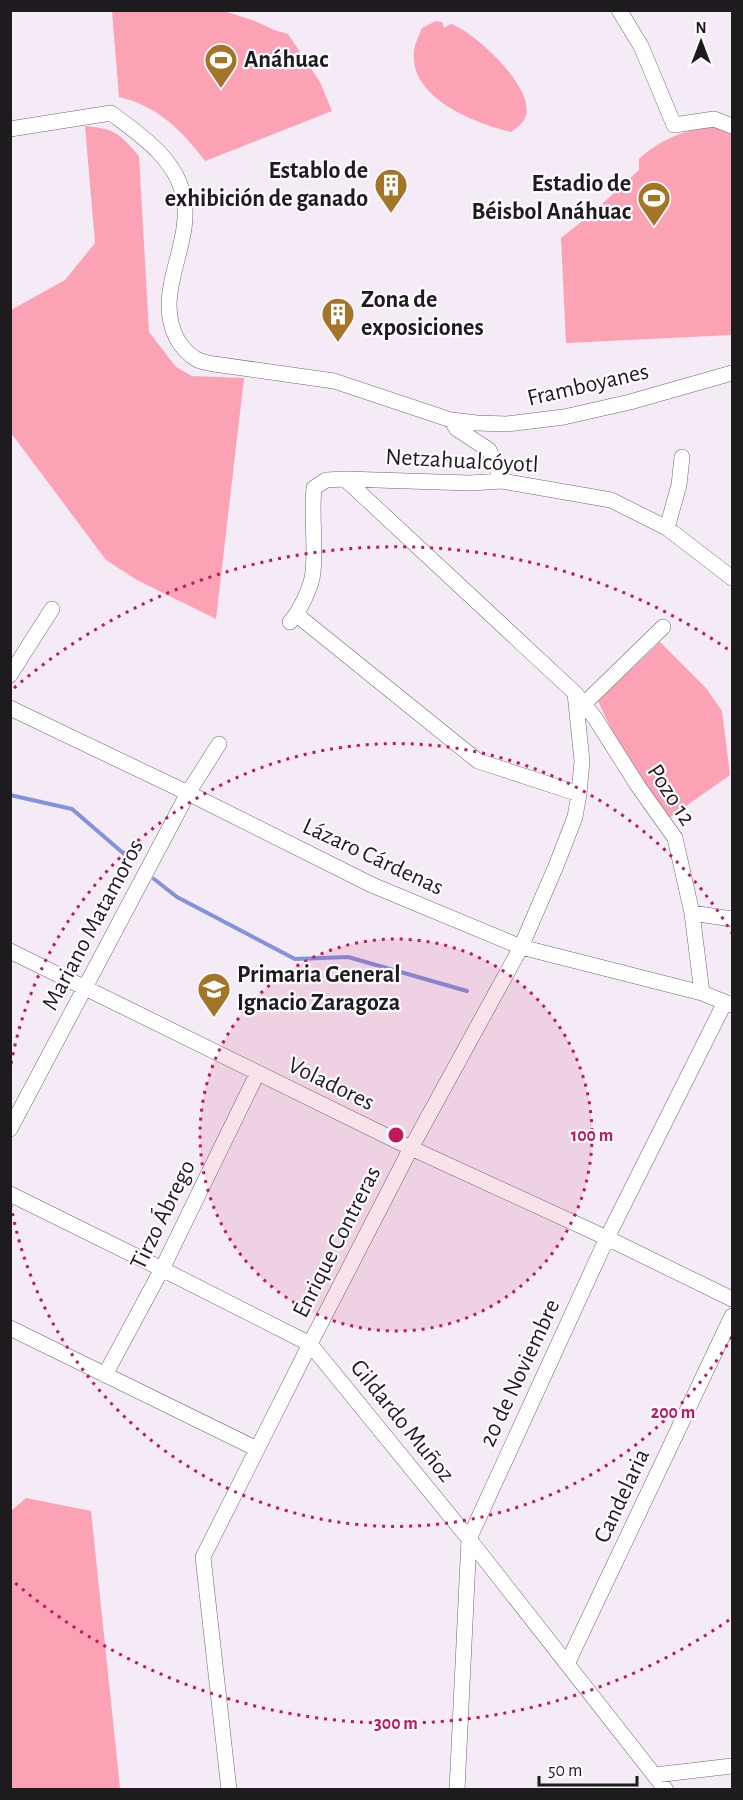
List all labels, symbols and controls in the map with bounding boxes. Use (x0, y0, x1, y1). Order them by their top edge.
north arrow (671, 12, 731, 72)
text: N (695, 20, 707, 36)
sports icon: Anáhuac (203, 42, 239, 89)
place label: Anáhuac (244, 48, 329, 72)
place label: Establo de exhibición de ganado (165, 159, 368, 211)
building icon: Establo de exhibición de ganado (373, 167, 409, 214)
place label: Estadio de Béisbol Anáhuac (471, 172, 631, 224)
sports icon: Estadio de Béisbol Anáhuac (636, 180, 672, 227)
place label: Zona de exposiciones (361, 288, 484, 340)
building icon: Zona de exposiciones (320, 296, 356, 343)
street label: Framboyanes (525, 359, 651, 411)
street label: Netzahualcóyotl (385, 445, 539, 477)
street label: Pozo 12 (643, 760, 699, 830)
street label: Lázaro Cárdenas (299, 814, 447, 900)
street label: Mariano Matamoros (38, 836, 148, 1014)
place label: Primaria General Ignacio Zaragoza (237, 963, 401, 1015)
school or university icon: Primaria General Ignacio Zaragoza (196, 971, 232, 1018)
street label: Voladores (284, 1053, 378, 1115)
centre of rings (386, 1125, 406, 1145)
text: 100 m (571, 1127, 613, 1145)
street label: Tirzo Ábrego (124, 1156, 200, 1274)
street label: Enrique Contreras (289, 1162, 385, 1322)
street label: 20 de Noviembre (475, 1296, 565, 1450)
street label: Gildardo Muñoz (346, 1355, 458, 1487)
text: 200 m (651, 1404, 695, 1422)
street label: Candelaria (590, 1445, 654, 1547)
text: 300 m (374, 1715, 418, 1733)
scale bar (539, 1749, 636, 1787)
text: 50 m (548, 1762, 582, 1780)

